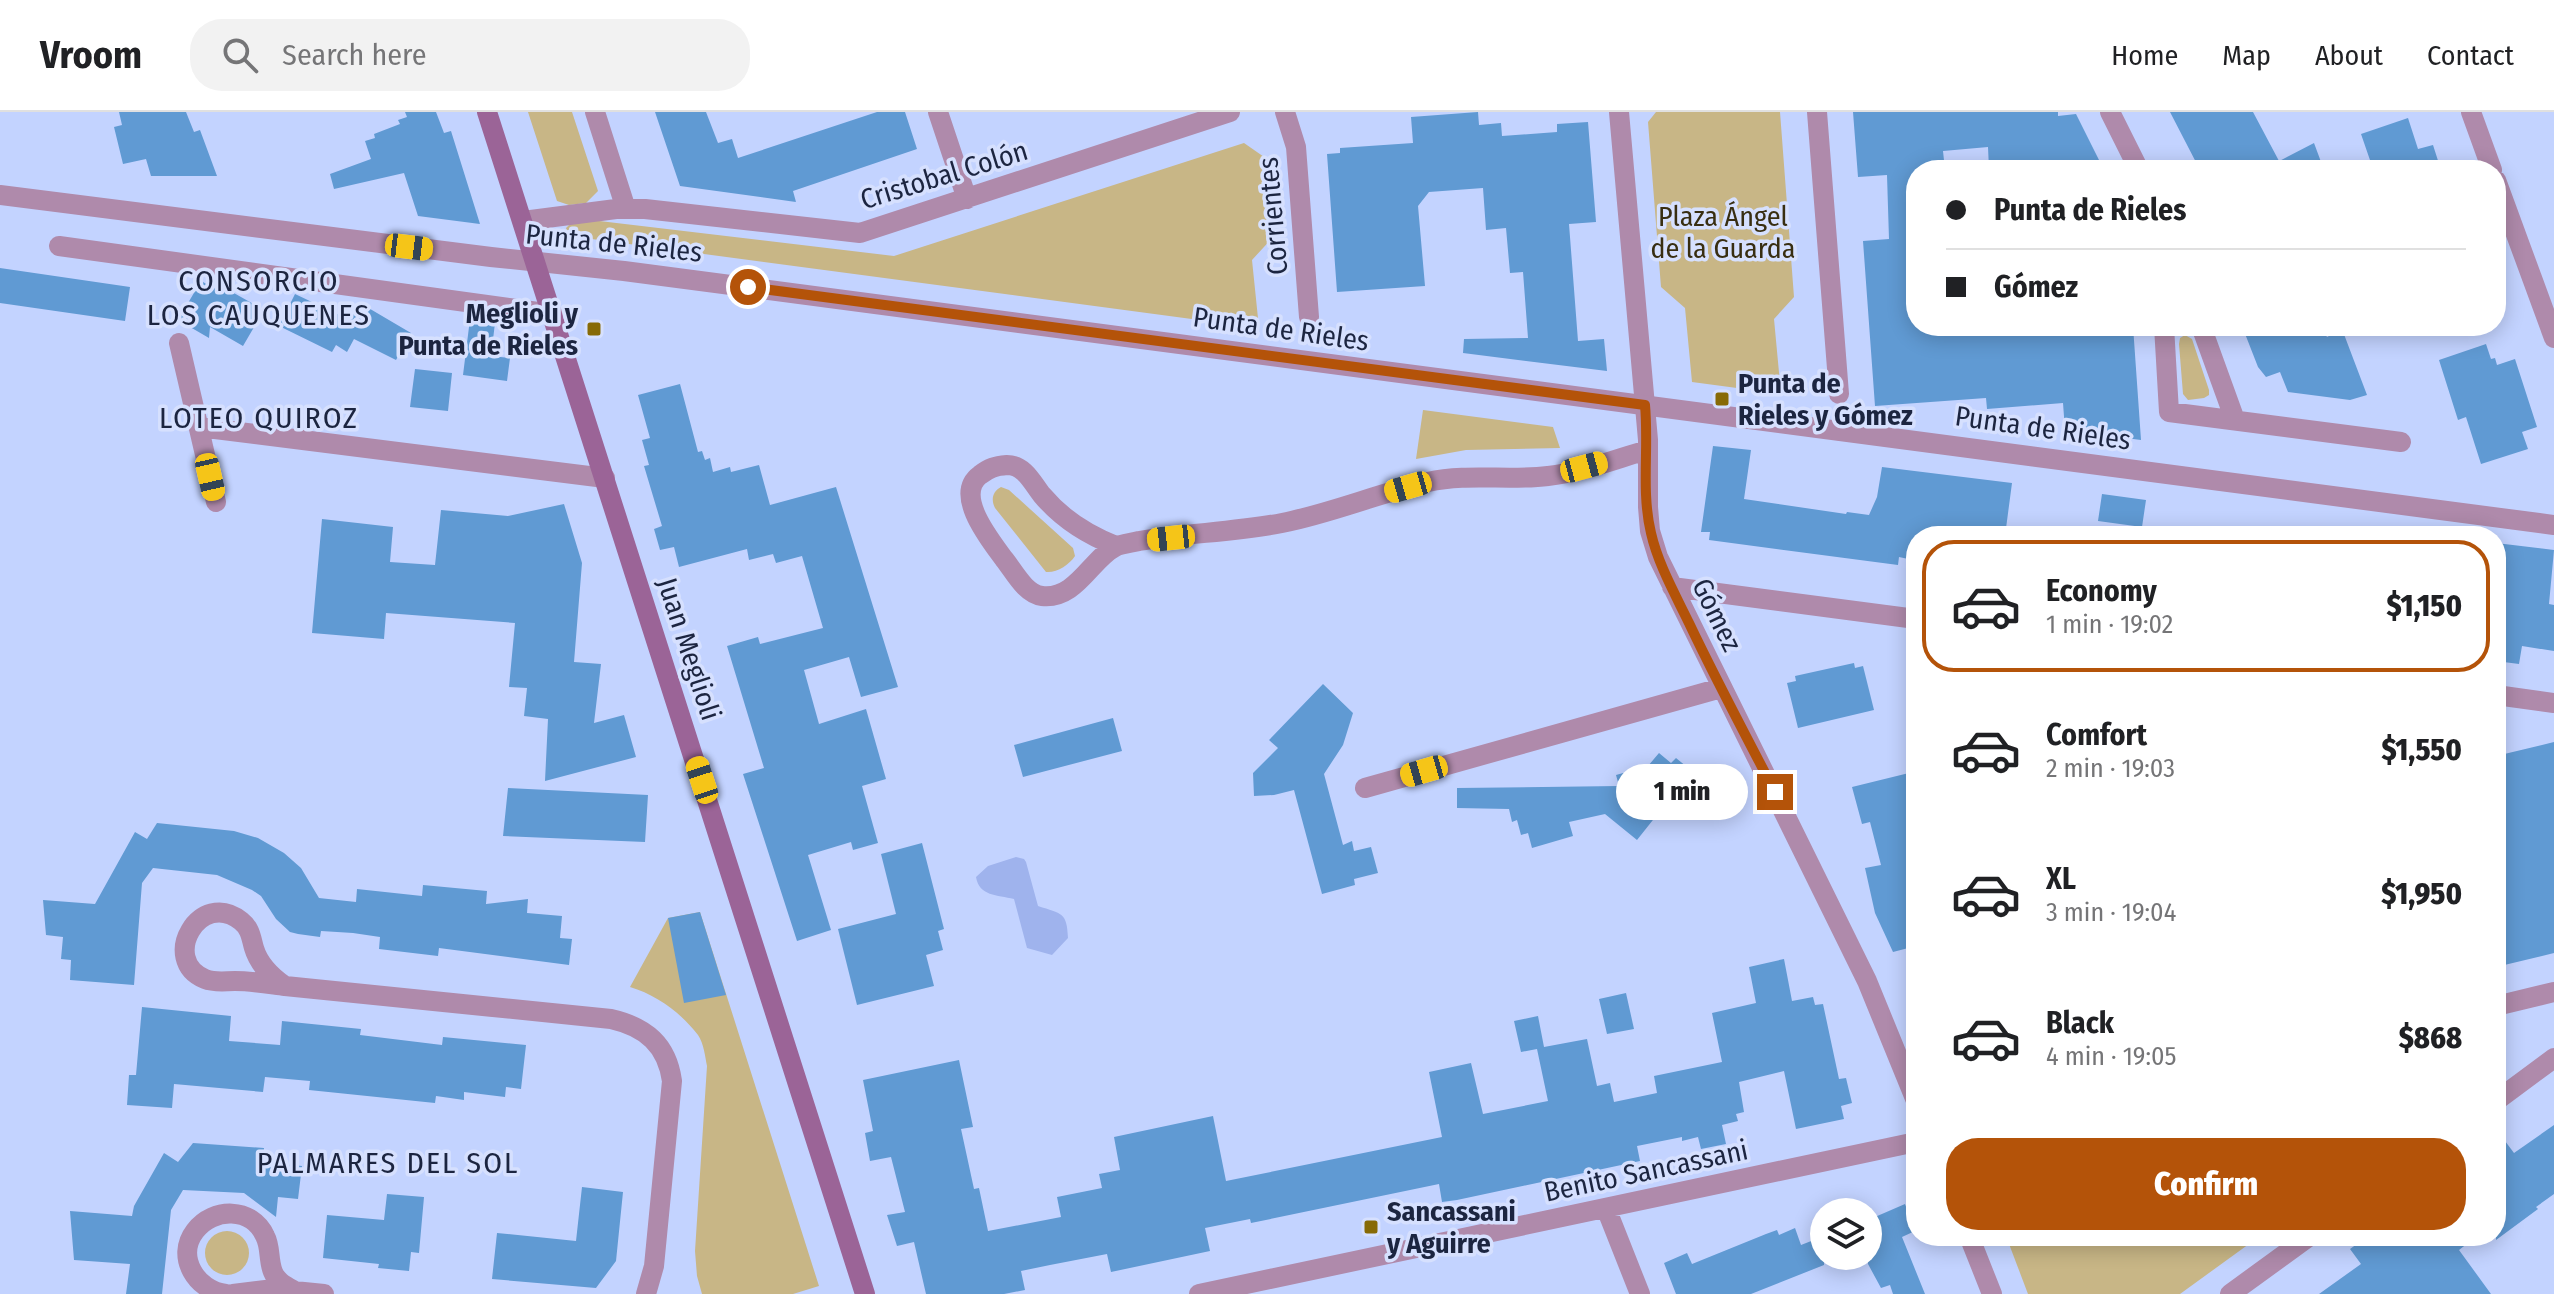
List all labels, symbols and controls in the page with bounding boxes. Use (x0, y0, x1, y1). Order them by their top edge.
search box (190, 19, 750, 91)
text: Vroom (40, 32, 142, 78)
icon: search (218, 33, 262, 77)
text: Search here (282, 37, 427, 73)
text: Home (2111, 39, 2178, 72)
text: Map (2222, 39, 2271, 72)
text: About (2315, 39, 2383, 72)
text: Contact (2427, 39, 2514, 72)
street label: Cristobal Colón (856, 134, 1032, 216)
street label: Corrientes (1251, 156, 1295, 276)
text: Punta de Rieles (1994, 192, 2186, 228)
park label: Plaza Ángel de la Guarda (1650, 200, 1796, 265)
street label: Punta de Rieles (524, 217, 704, 269)
car (384, 232, 434, 262)
district label: CONSORCIO LOS CAUQUENES (147, 263, 371, 333)
route start (730, 269, 766, 305)
text: Gómez (1994, 269, 2078, 305)
place label: Meglioli y Punta de Rieles (398, 297, 579, 362)
street label: Punta de Rieles (1191, 300, 1371, 358)
marker: Meglioli y Punta de Rieles (585, 320, 603, 338)
place label: Punta de Rieles y Gómez (1738, 367, 1913, 432)
marker: Punta de Rieles y Gómez (1713, 390, 1731, 408)
street label: Punta de Rieles (1953, 399, 2133, 457)
district label: LOTEO QUIROZ (159, 400, 359, 436)
car (1558, 449, 1610, 485)
car (193, 451, 227, 503)
car (1382, 469, 1434, 505)
car (1146, 524, 1196, 552)
icon: car (1950, 570, 2022, 642)
street label: Gómez (1685, 573, 1749, 657)
text: Economy (2046, 573, 2157, 609)
street label: Juan Meglioli (650, 574, 728, 724)
text: $1,150 (2387, 588, 2462, 624)
text: 1 min · 19:02 (2046, 609, 2173, 640)
icon: car (1950, 714, 2022, 786)
text: Comfort (2046, 717, 2147, 753)
text: $1,550 (2381, 732, 2462, 768)
car (683, 753, 721, 807)
car (1398, 753, 1450, 789)
text: 2 min · 19:03 (2046, 753, 2175, 784)
callout: 1 min (1615, 764, 1747, 820)
route end (1757, 774, 1793, 810)
text: 1 min (1654, 776, 1710, 807)
icon: car (1950, 858, 2022, 930)
text: XL (2046, 861, 2076, 897)
text: $1,950 (2381, 876, 2462, 912)
text: 3 min · 19:04 (2046, 897, 2176, 928)
icon: car (1950, 1002, 2022, 1074)
text: Black (2046, 1005, 2114, 1041)
text: $868 (2399, 1020, 2462, 1056)
text: 4 min · 19:05 (2046, 1041, 2176, 1072)
street label: Benito Sancassani (1541, 1133, 1751, 1209)
button: Confirm (1946, 1138, 2466, 1230)
district label: PALMARES DEL SOL (257, 1145, 519, 1181)
place label: Sancassani y Aguirre (1386, 1195, 1516, 1260)
map controls (1810, 1198, 1882, 1270)
button: layers (1810, 1198, 1882, 1270)
marker: Sancassani y Aguirre (1362, 1218, 1380, 1236)

